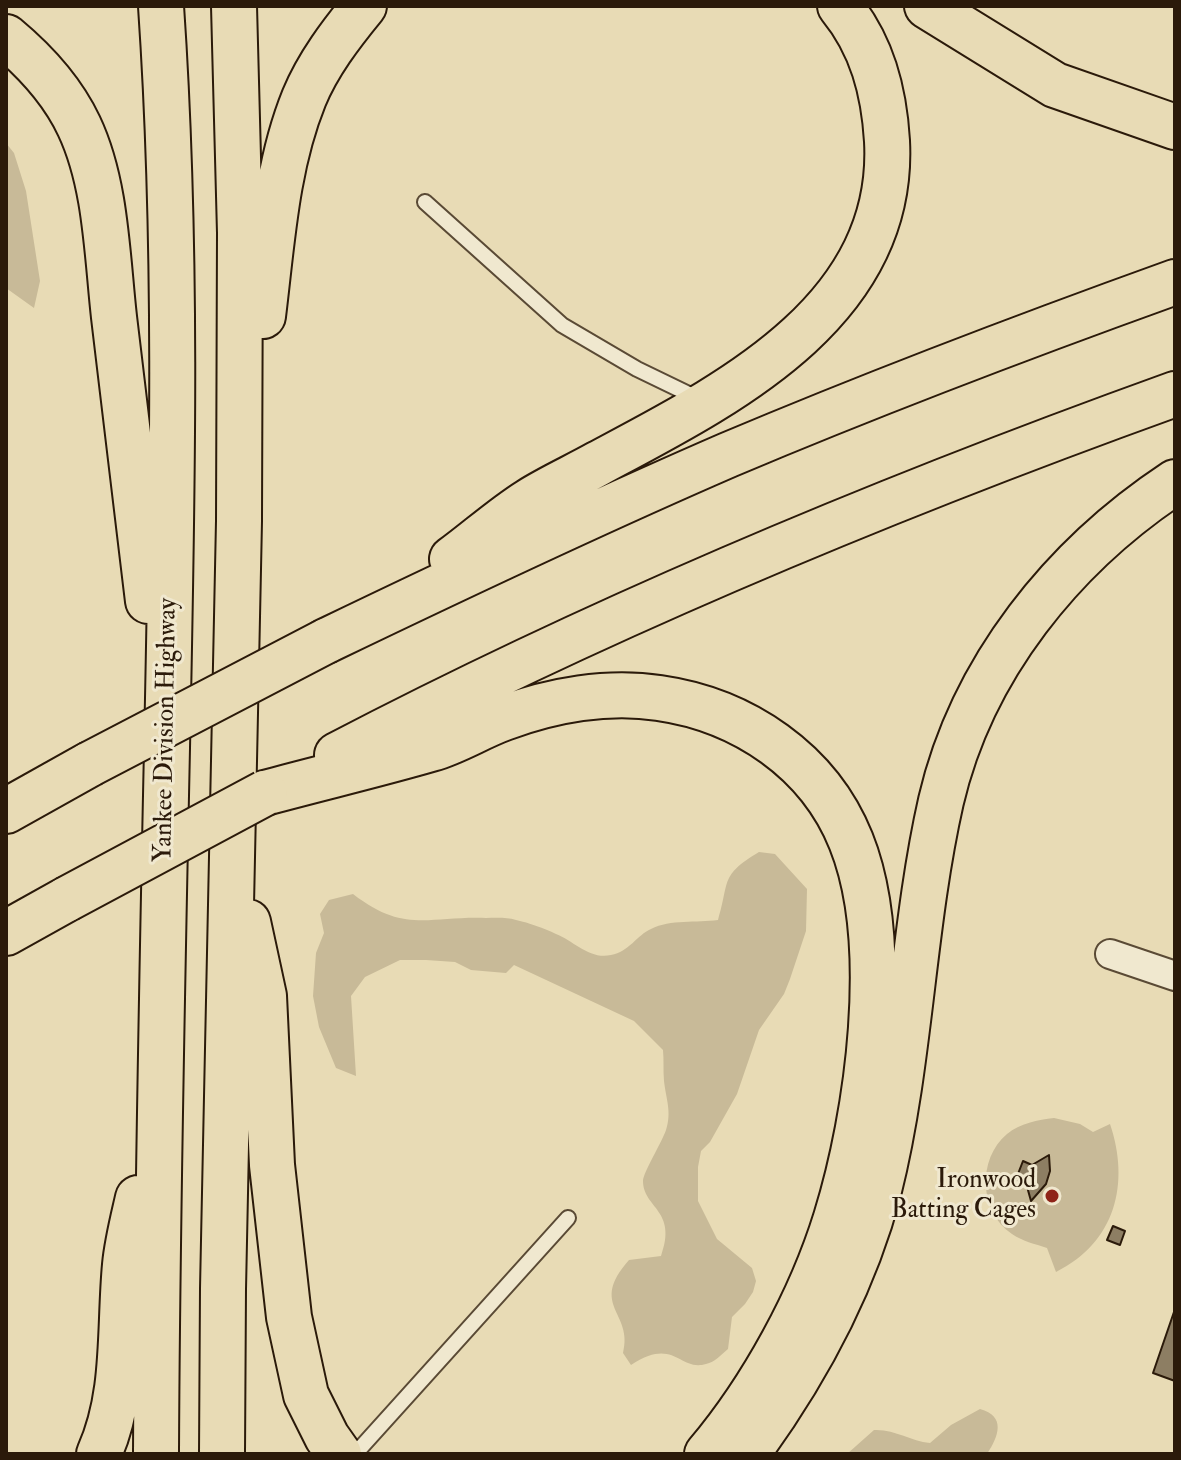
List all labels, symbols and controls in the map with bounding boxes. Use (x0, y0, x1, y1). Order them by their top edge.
street label: Yankee Division Highway (149, 598, 185, 862)
place label: Ironwood Batting Cages (891, 1165, 1036, 1226)
marker: Ironwood Batting Cages (1043, 1187, 1061, 1205)

